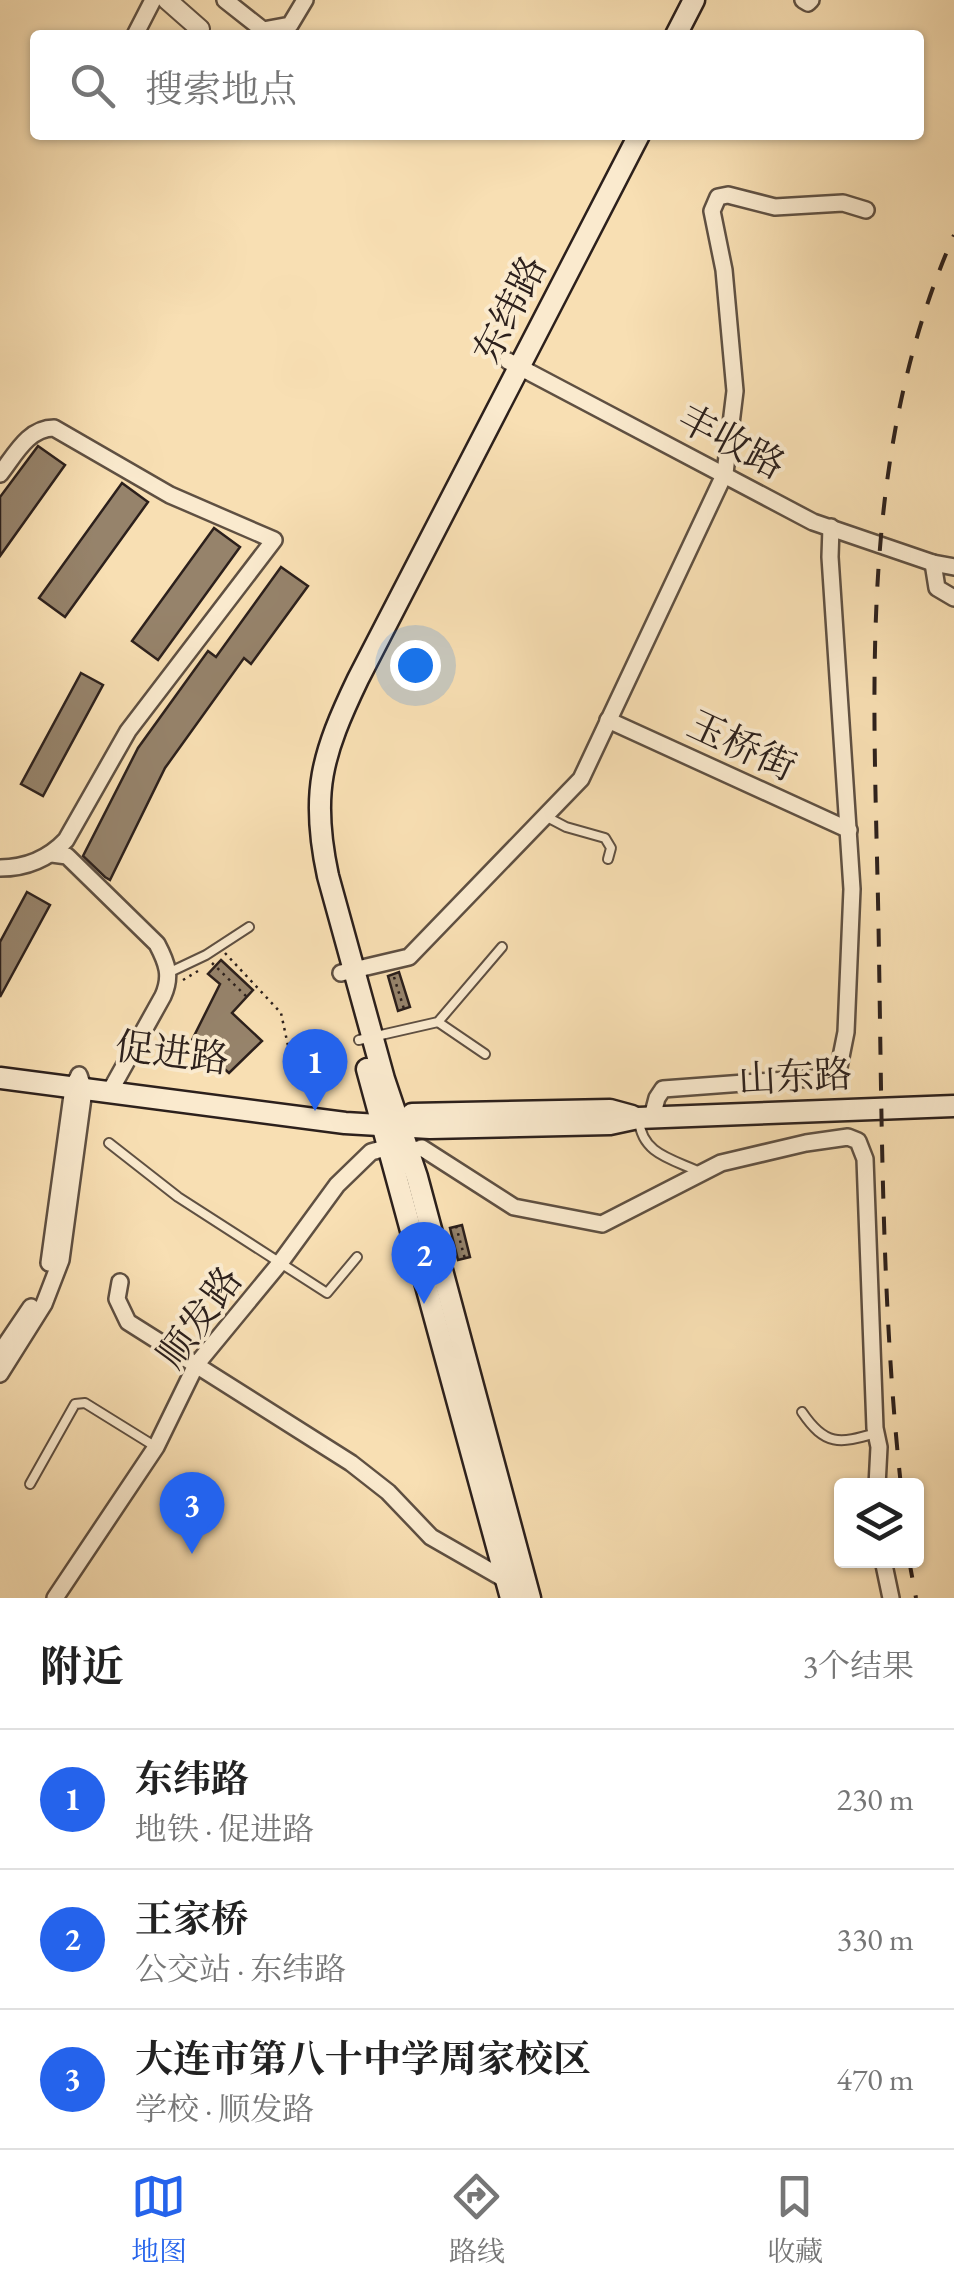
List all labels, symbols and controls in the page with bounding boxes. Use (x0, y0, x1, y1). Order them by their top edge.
search box (30, 30, 924, 140)
icon: search (65, 58, 120, 113)
text: 搜索地点 (145, 64, 297, 113)
street label: 东纬路 (461, 247, 557, 371)
street label: 丰收路 (670, 393, 794, 489)
your location (390, 640, 441, 691)
street label: 玉桥街 (680, 699, 804, 791)
street label: 促进路 (112, 1021, 232, 1083)
pin: 1 (282, 1028, 348, 1111)
street label: 山东路 (737, 1049, 853, 1103)
pin: 2 (392, 1222, 456, 1304)
street label: 顺发路 (146, 1256, 252, 1378)
pin: 3 (160, 1472, 224, 1554)
map controls (834, 1478, 924, 1568)
button: layers (834, 1478, 924, 1568)
text: 附近 (40, 1639, 124, 1694)
text: 3个结果 (803, 1645, 914, 1687)
text: 东纬路 (135, 1754, 249, 1803)
text: 1 (64, 1778, 81, 1820)
text: 230 m (837, 1778, 914, 1820)
text: 地铁 · 促进路 (135, 1808, 314, 1850)
text: 王家桥 (135, 1894, 249, 1943)
text: 2 (64, 1918, 81, 1960)
text: 330 m (837, 1918, 914, 1960)
text: 公交站 · 东纬路 (135, 1948, 346, 1990)
text: 大连市第八十中学周家校区 (135, 2034, 591, 2083)
text: 3 (64, 2058, 81, 2100)
text: 470 m (837, 2058, 914, 2100)
text: 学校 · 顺发路 (135, 2088, 314, 2130)
tab: 地图 (131, 2169, 187, 2269)
tab: 路线 (449, 2169, 505, 2269)
tab: 收藏 (767, 2169, 823, 2269)

